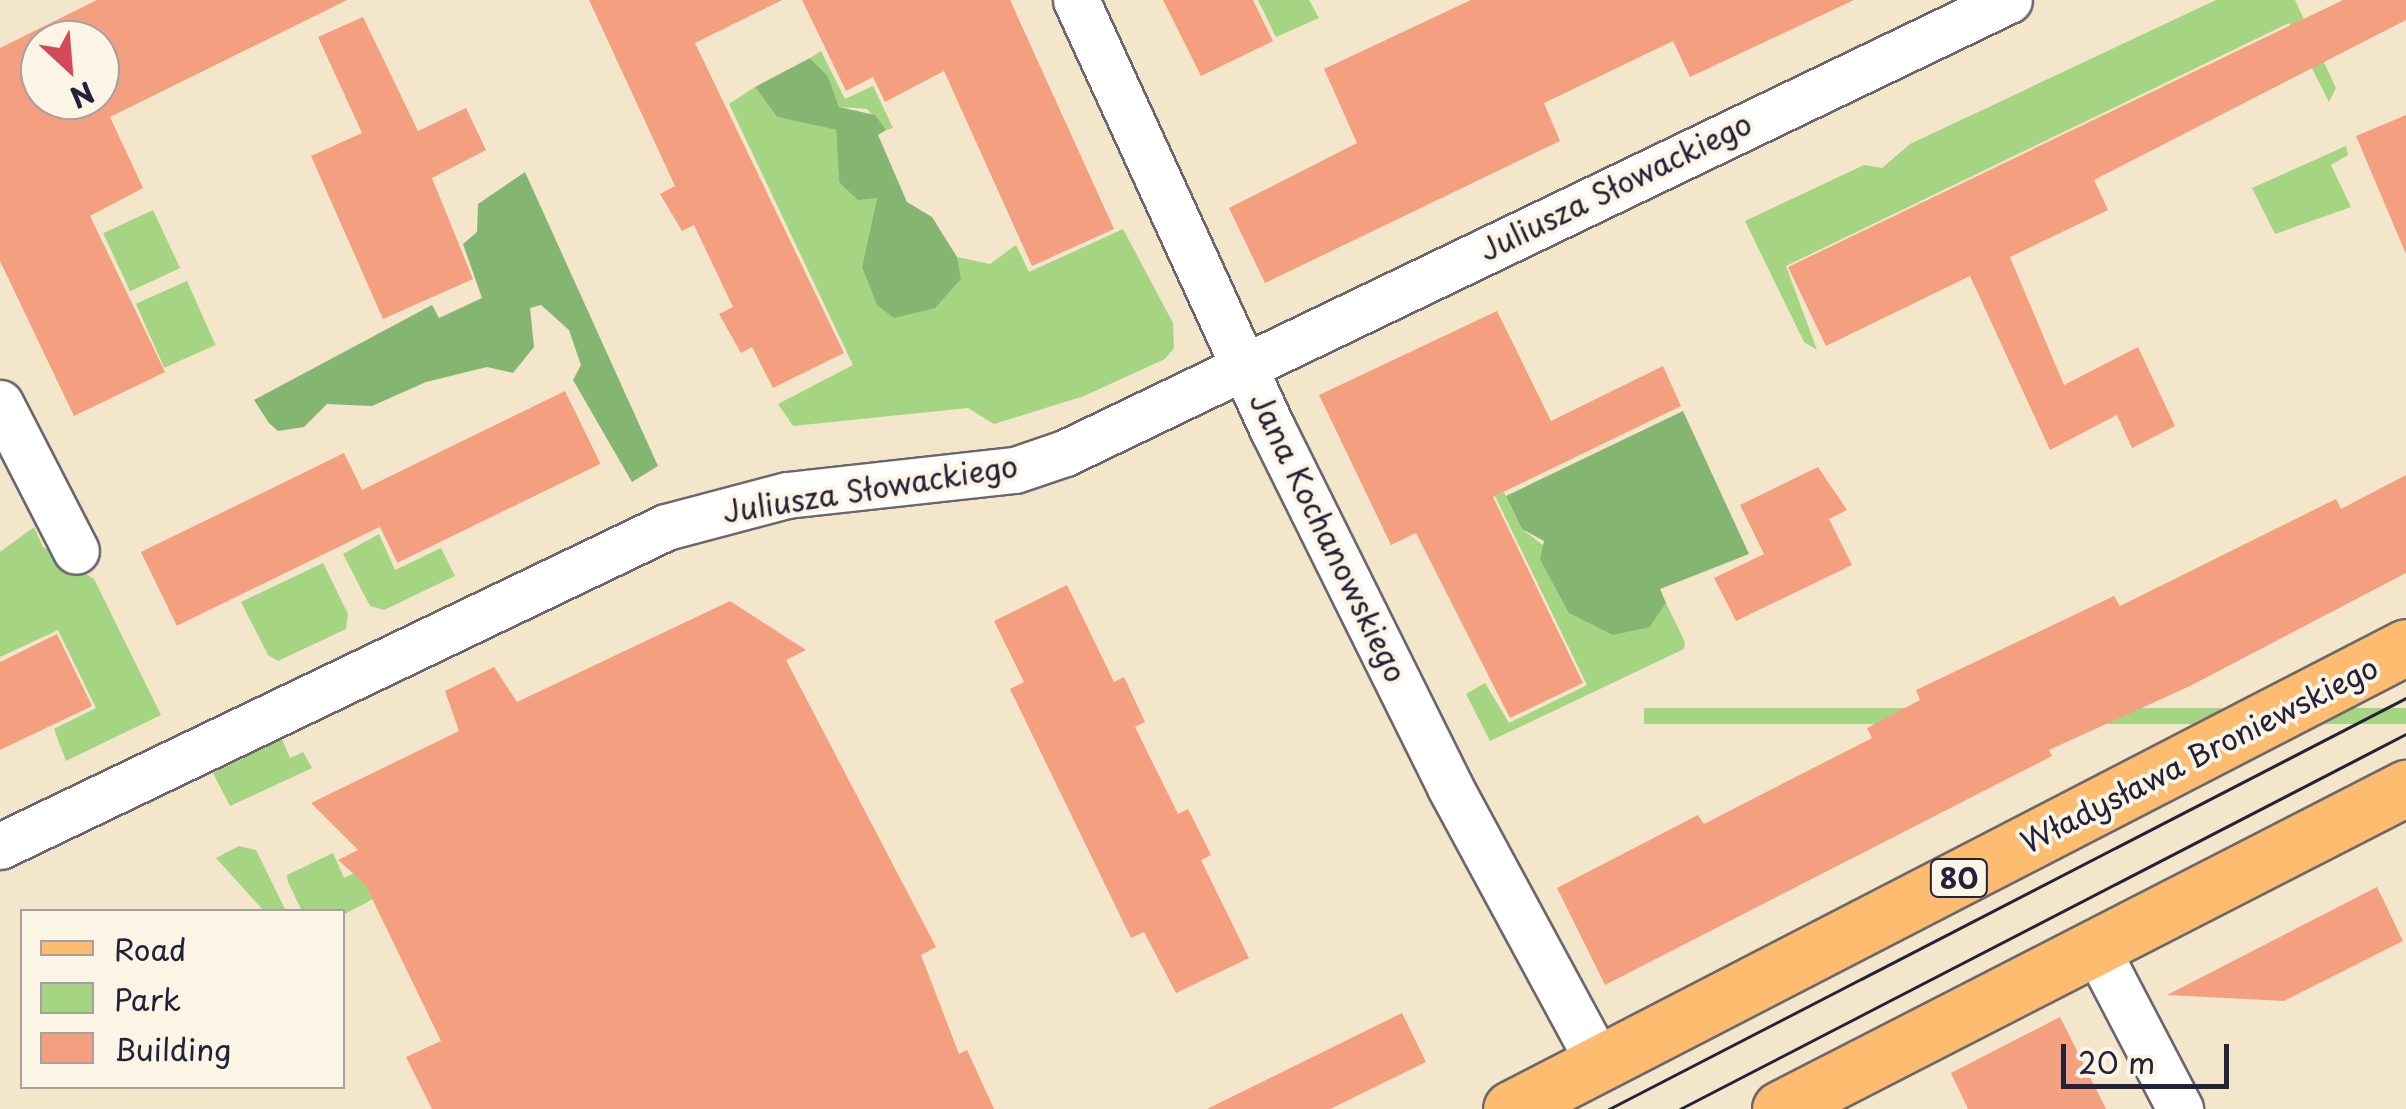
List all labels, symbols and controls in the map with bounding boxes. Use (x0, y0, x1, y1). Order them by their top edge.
north arrow (20, 20, 120, 120)
text: N (63, 71, 102, 120)
street label: Juliusza Słowackiego (1473, 105, 1757, 267)
street label: Jana Kochanowskiego (1243, 386, 1415, 688)
street label: Juliusza Słowackiego (720, 447, 1020, 529)
street label: Władysława Broniewskiego (2015, 648, 2383, 860)
road number: 80 (1929, 855, 1989, 901)
legend (20, 909, 345, 1089)
text: Road (114, 926, 187, 971)
text: Park (114, 976, 181, 1021)
scale bar (2066, 1024, 2234, 1086)
text: Building (114, 1026, 231, 1071)
text: 20 m (2078, 1039, 2155, 1084)

